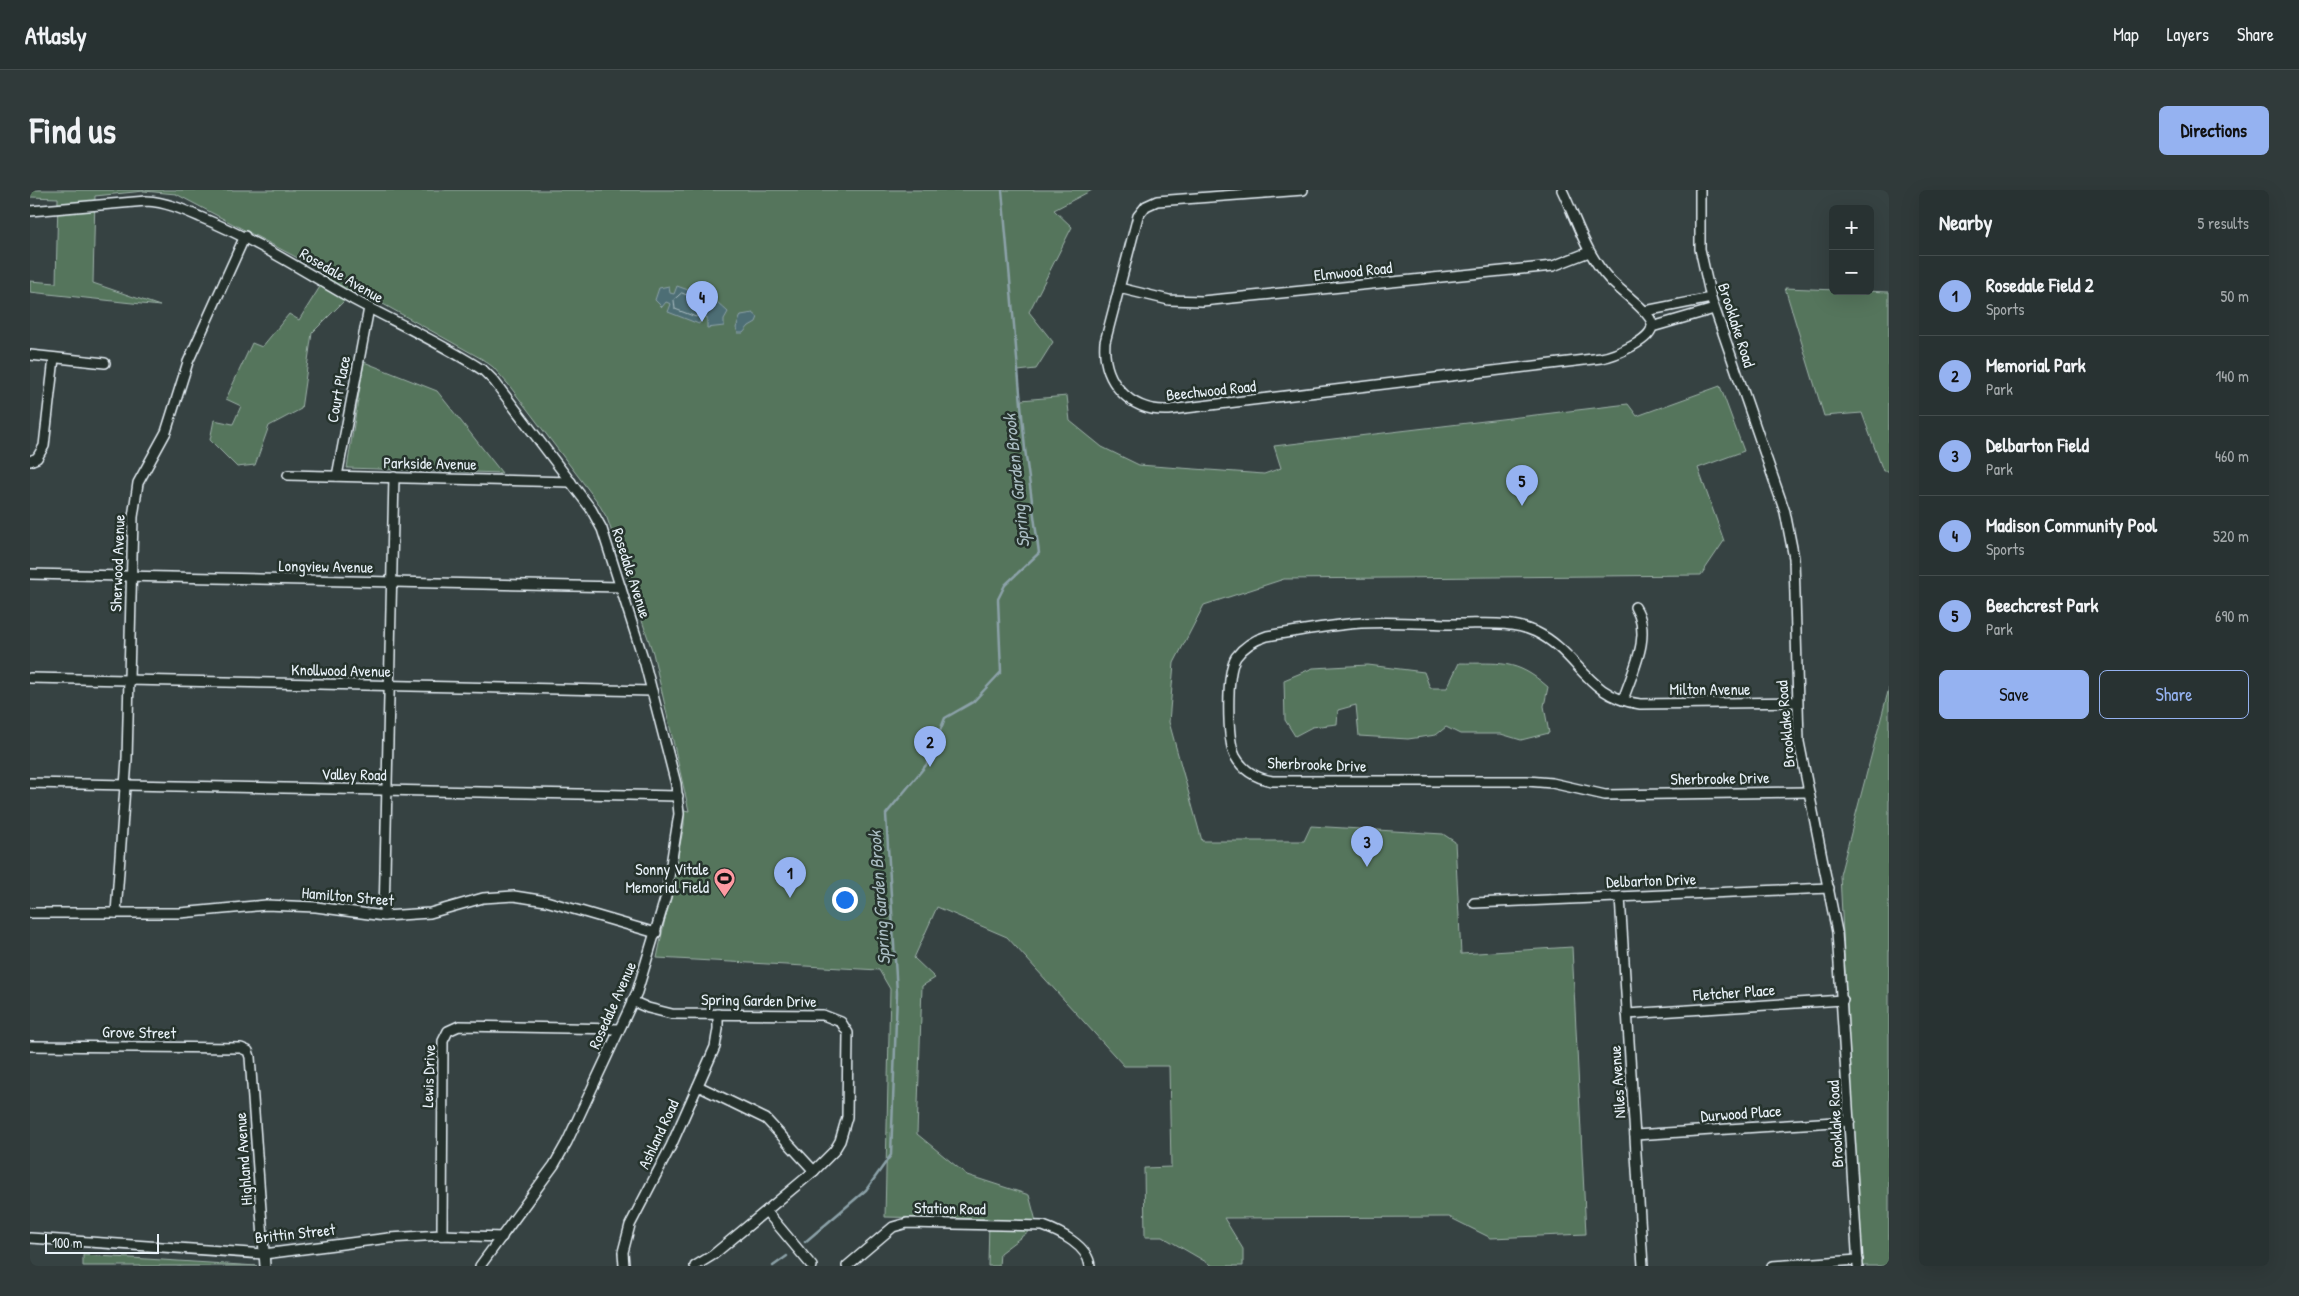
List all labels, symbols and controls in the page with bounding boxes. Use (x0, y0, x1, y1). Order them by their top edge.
text: Atlasly (25, 19, 87, 51)
text: Map (2113, 22, 2139, 47)
text: Layers (2167, 22, 2209, 47)
text: Share (2237, 22, 2274, 47)
button: Directions (2159, 106, 2269, 155)
text: Find us (30, 107, 116, 154)
map controls (1829, 205, 1874, 295)
button: + (1829, 205, 1874, 250)
text: Nearby (1939, 208, 1992, 237)
text: 5 results (2198, 212, 2249, 234)
street label: Rosedale Avenue (296, 242, 389, 308)
button: − (1829, 250, 1874, 295)
street label: Elmwood Road (1313, 256, 1393, 286)
text: Rosedale Field 2 (1986, 272, 2094, 298)
street label: Brooklake Road (1713, 280, 1761, 370)
pin: 4 (686, 281, 718, 322)
text: 1 (1952, 285, 1958, 307)
text: 50 m (2221, 285, 2249, 307)
text: Sports (1986, 298, 2024, 320)
text: Memorial Park (1986, 352, 2086, 378)
street label: Court Place (321, 353, 355, 424)
text: 2 (1951, 365, 1959, 387)
text: 140 m (2215, 365, 2249, 387)
street label: Beechwood Road (1165, 374, 1257, 406)
text: Park (1986, 378, 2013, 400)
water label: Spring Garden Brook (996, 411, 1035, 549)
text: Delbarton Field (1986, 432, 2089, 458)
text: 3 (1951, 445, 1959, 467)
text: 460 m (2215, 445, 2249, 467)
street label: Parkside Avenue (383, 451, 477, 475)
text: Park (1986, 458, 2013, 480)
pin: 5 (1506, 465, 1538, 506)
text: Madison Community Pool (1986, 512, 2157, 538)
street label: Sherwood Avenue (104, 513, 130, 612)
street label: Rosedale Avenue (607, 525, 657, 622)
text: 4 (1952, 525, 1958, 547)
text: 520 m (2213, 525, 2249, 547)
text: Sports (1986, 538, 2024, 560)
street label: Longview Avenue (278, 554, 374, 578)
text: Beechcrest Park (1986, 592, 2098, 618)
text: 5 (1952, 605, 1958, 627)
text: 690 m (2215, 605, 2249, 627)
text: Park (1986, 618, 2013, 640)
street label: Knollwood Avenue (291, 658, 392, 682)
button: Save (1939, 670, 2089, 719)
button: Share (2099, 670, 2249, 719)
street label: Milton Avenue (1670, 678, 1751, 700)
street label: Brooklake Road (1770, 680, 1800, 768)
pin: 2 (914, 726, 946, 767)
street label: Sherbrooke Drive (1267, 751, 1368, 777)
street label: Valley Road (321, 762, 387, 786)
street label: Sherbrooke Drive (1670, 766, 1770, 790)
pin: 3 (1351, 826, 1383, 867)
water label: Spring Garden Brook (862, 829, 896, 966)
pin: 1 (774, 857, 806, 898)
place label: Sonny Vitale Memorial Field (625, 858, 710, 898)
sports icon: Sonny Vitale Memorial Field (713, 866, 737, 897)
street label: Delbarton Drive (1606, 867, 1697, 893)
street label: Hamilton Street (301, 881, 396, 911)
your location (832, 887, 858, 913)
street label: Rosedale Avenue (583, 957, 641, 1052)
street label: Fletcher Place (1691, 978, 1776, 1006)
street label: Spring Garden Drive (701, 988, 818, 1012)
street label: Grove Street (102, 1020, 177, 1044)
street label: Lewis Drive (416, 1043, 440, 1108)
street label: Niles Avenue (1603, 1044, 1631, 1119)
street label: Brooklake Road (1822, 1080, 1848, 1168)
street label: Ashland Road (632, 1096, 684, 1172)
street label: Durwood Place (1700, 1099, 1783, 1127)
street label: Highland Avenue (229, 1111, 257, 1206)
street label: Station Road (914, 1196, 986, 1220)
street label: Brittin Street (254, 1218, 337, 1248)
scale bar (45, 1231, 159, 1254)
text: 100 m (52, 1233, 82, 1252)

